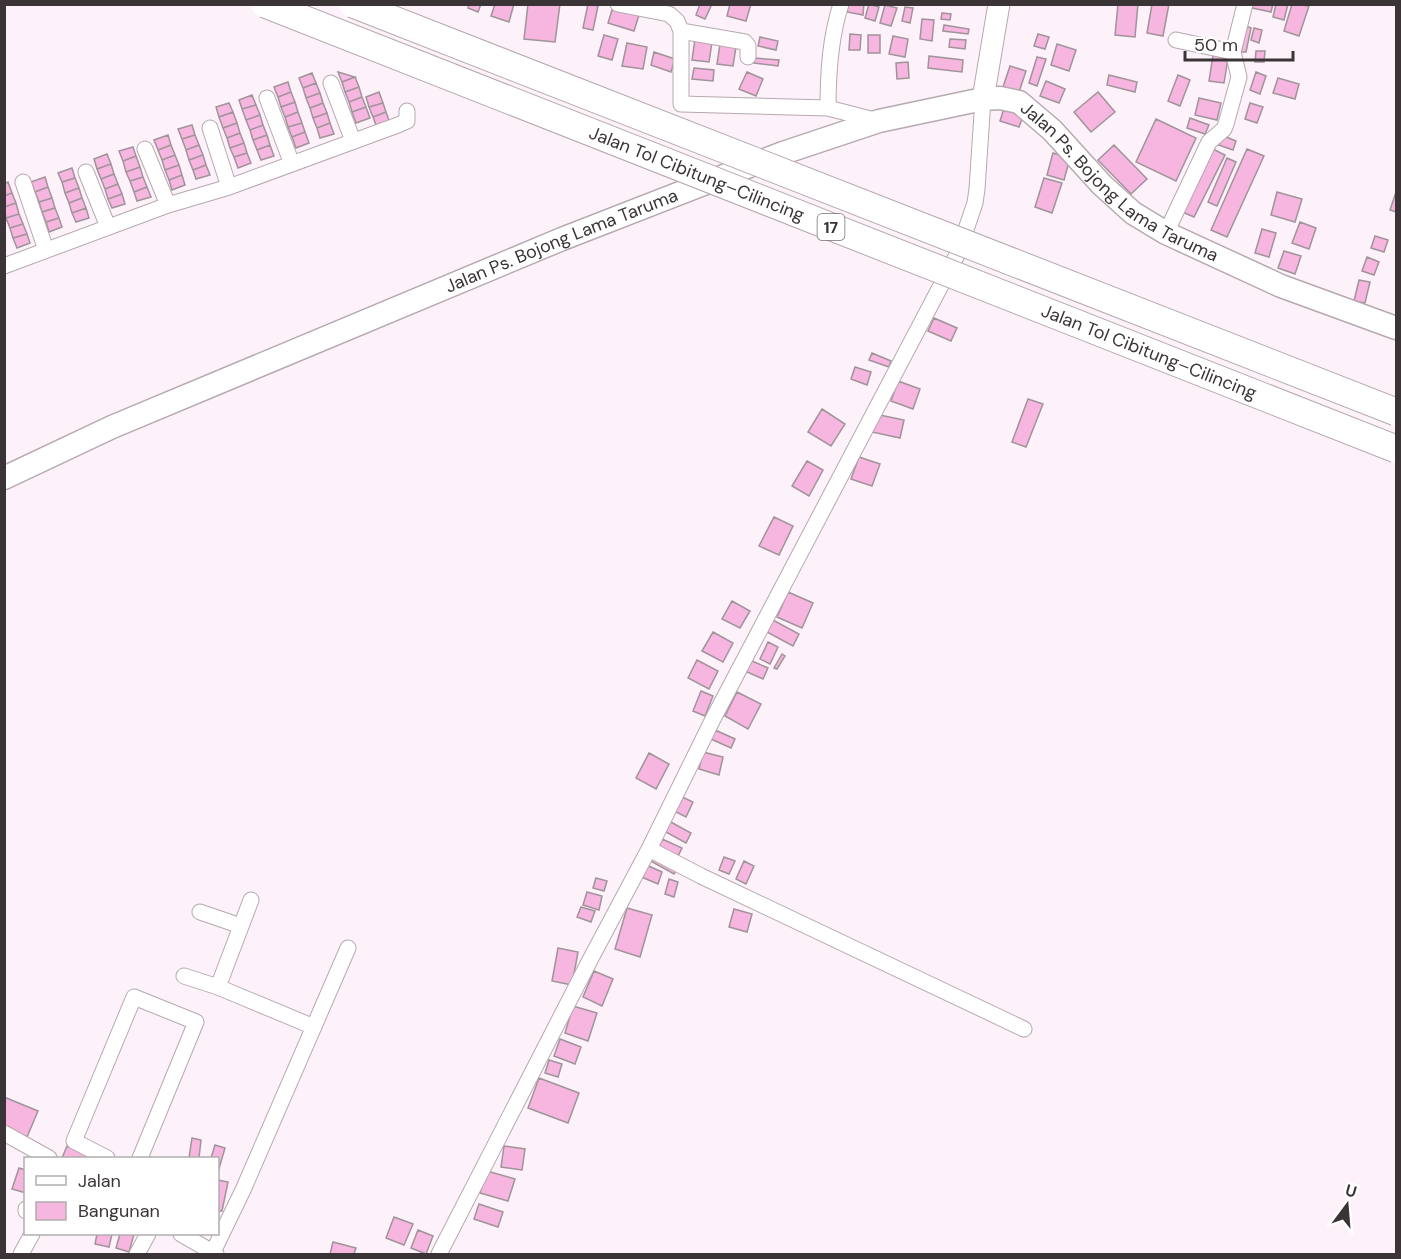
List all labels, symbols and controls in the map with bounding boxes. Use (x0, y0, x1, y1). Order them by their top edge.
scale bar (1185, 24, 1293, 62)
text: 50 m (1194, 33, 1238, 57)
street label: Jalan Ps. Bojong Lama Taruma (1015, 96, 1222, 267)
street label: Jalan Tol Cibitung–Cilincing (586, 121, 808, 227)
street label: Jalan Ps. Bojong Lama Taruma (442, 183, 681, 298)
road number: 17 (818, 214, 844, 240)
street label: Jalan Tol Cibitung–Cilincing (1038, 299, 1260, 405)
legend (24, 1157, 219, 1235)
text: Jalan (78, 1169, 121, 1193)
north arrow (1317, 1175, 1377, 1235)
text: U (1343, 1179, 1359, 1203)
text: Bangunan (78, 1199, 160, 1223)

